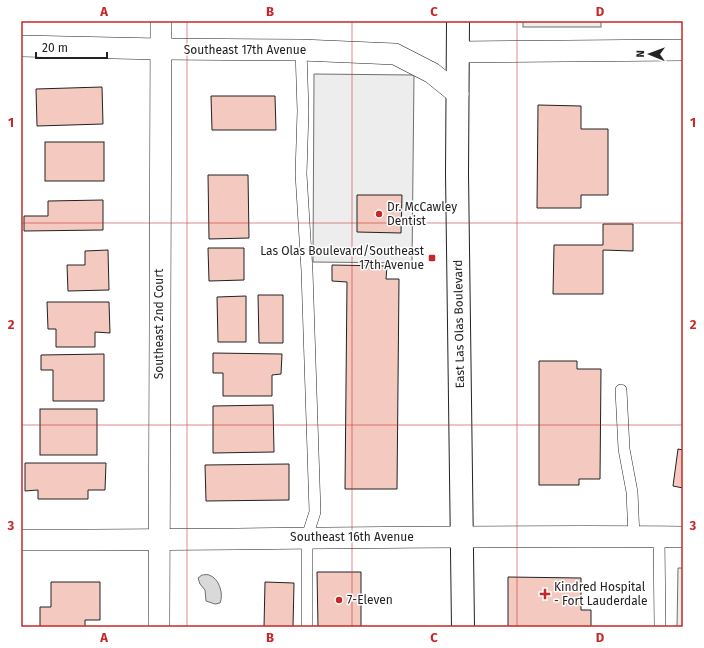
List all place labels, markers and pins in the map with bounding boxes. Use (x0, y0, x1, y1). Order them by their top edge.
place label: Dr. McCawley Dentist (387, 200, 457, 228)
marker: Dr. McCawley Dentist (374, 209, 384, 219)
place label: Las Olas Boulevard/Southeast 17th Avenue (260, 244, 425, 272)
marker: Las Olas Boulevard/Southeast 17th Avenue (427, 253, 437, 263)
place label: Kindred Hospital - Fort Lauderdale (554, 580, 648, 608)
marker: Kindred Hospital - Fort Lauderdale (539, 588, 551, 600)
place label: 7-Eleven (347, 593, 393, 607)
marker: 7-Eleven (334, 595, 344, 605)

